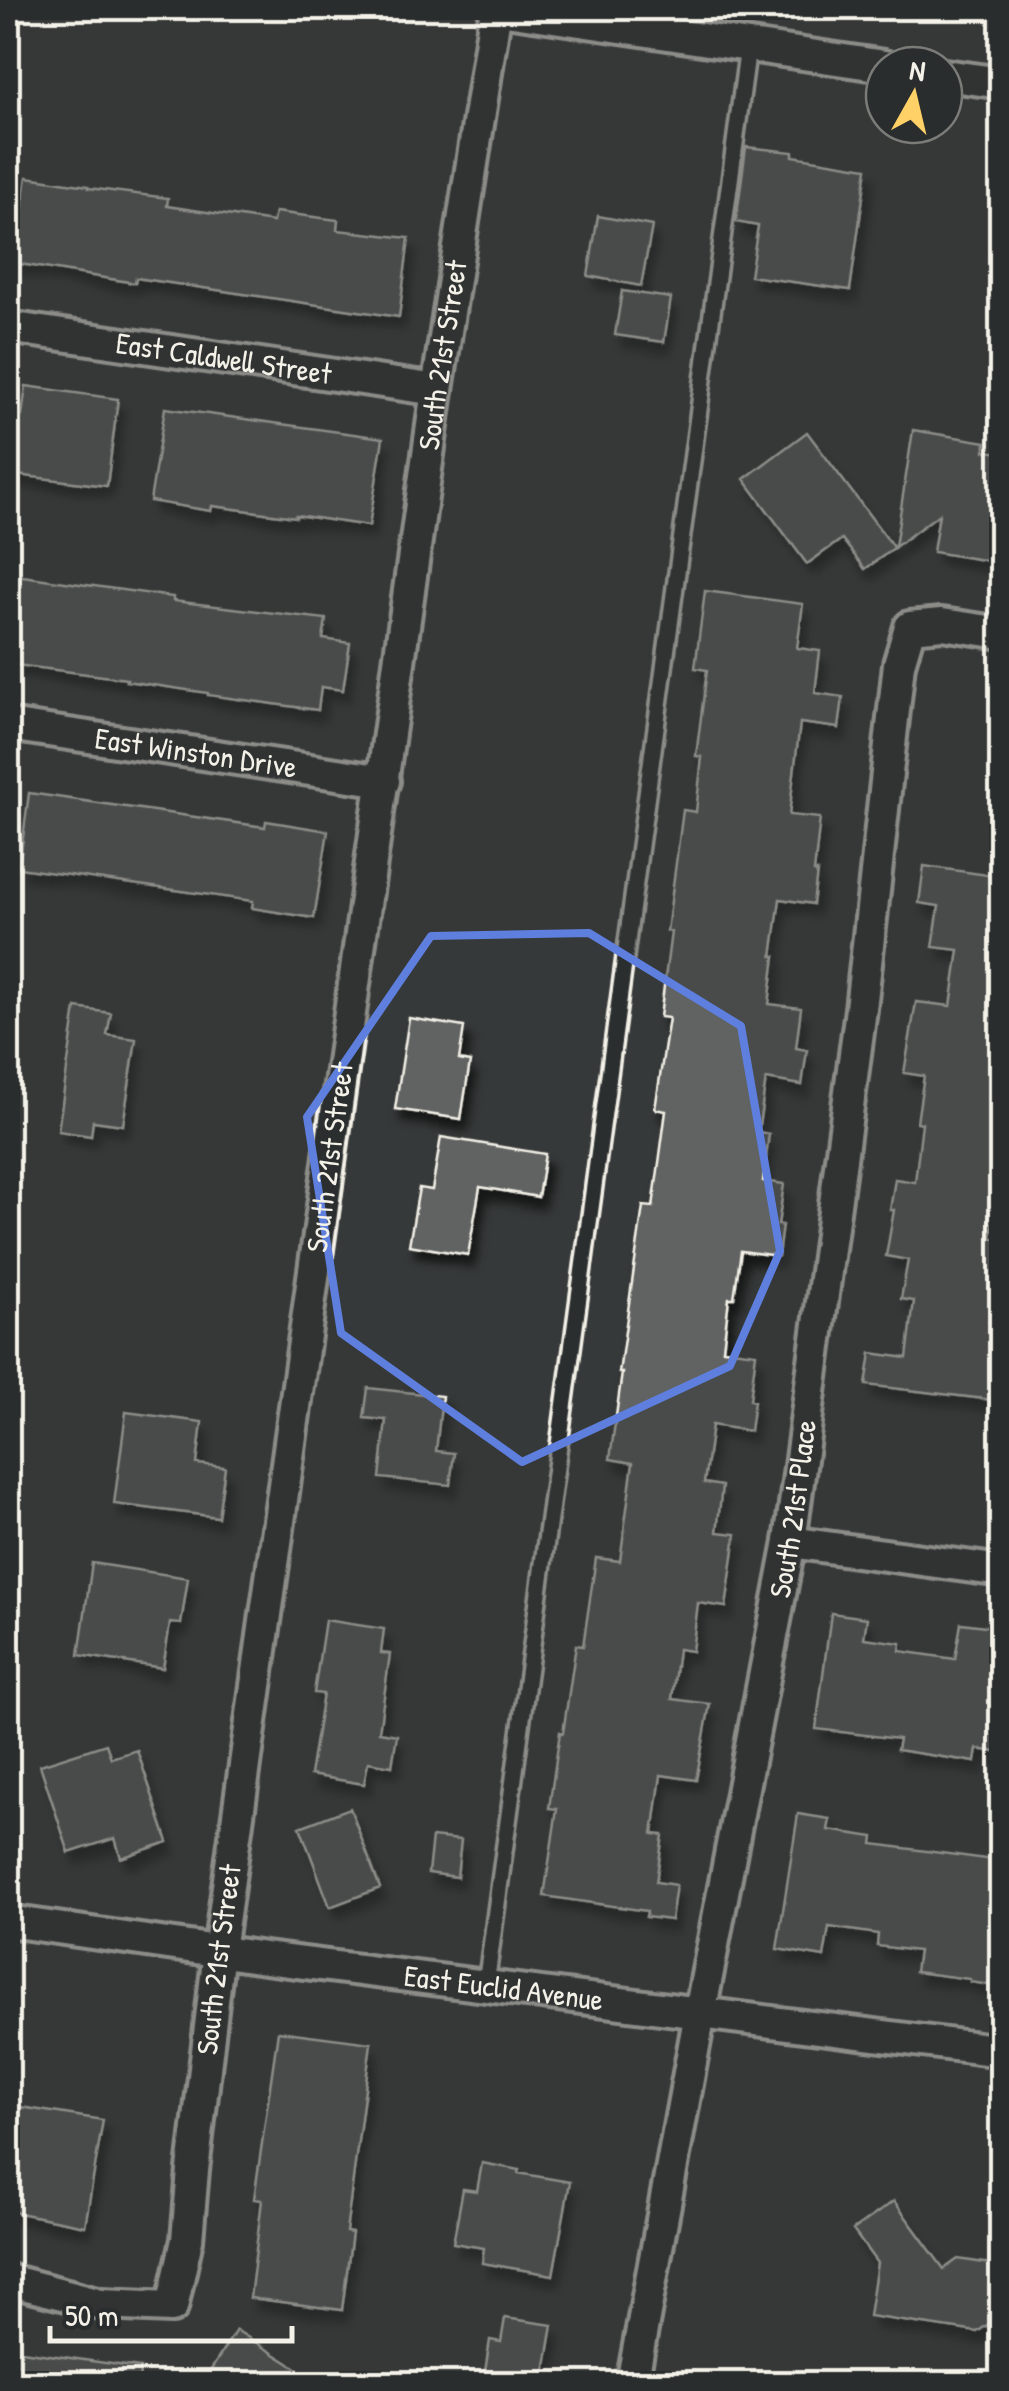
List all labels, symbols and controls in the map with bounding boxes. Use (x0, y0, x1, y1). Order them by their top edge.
north arrow (864, 45, 964, 145)
text: N (907, 50, 928, 90)
street label: South 21st Street (408, 257, 476, 452)
street label: East Caldwell Street (113, 322, 335, 393)
street label: East Winston Drive (92, 717, 300, 787)
street label: South 21st Street (296, 1059, 362, 1255)
street label: South 21st Place (759, 1417, 825, 1601)
street label: South 21st Street (186, 1861, 250, 2057)
street label: East Euclid Avenue (402, 1955, 605, 2019)
scale bar (50, 2281, 292, 2343)
text: 50 m (65, 2295, 118, 2335)

